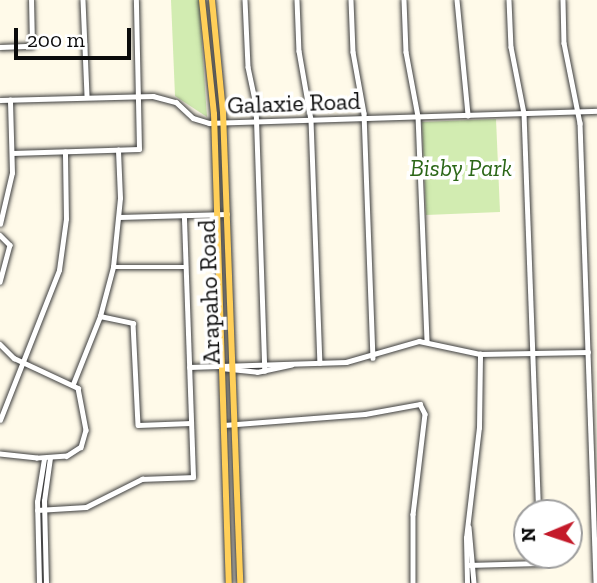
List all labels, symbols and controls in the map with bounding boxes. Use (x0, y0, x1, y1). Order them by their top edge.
scale bar (18, 14, 135, 58)
text: 200 m (27, 27, 85, 52)
street label: Galaxie Road (227, 86, 361, 120)
park label: Bisby Park (410, 154, 512, 182)
street label: Arapaho Road (192, 219, 226, 365)
north arrow (513, 499, 583, 569)
text: N (517, 527, 540, 542)

